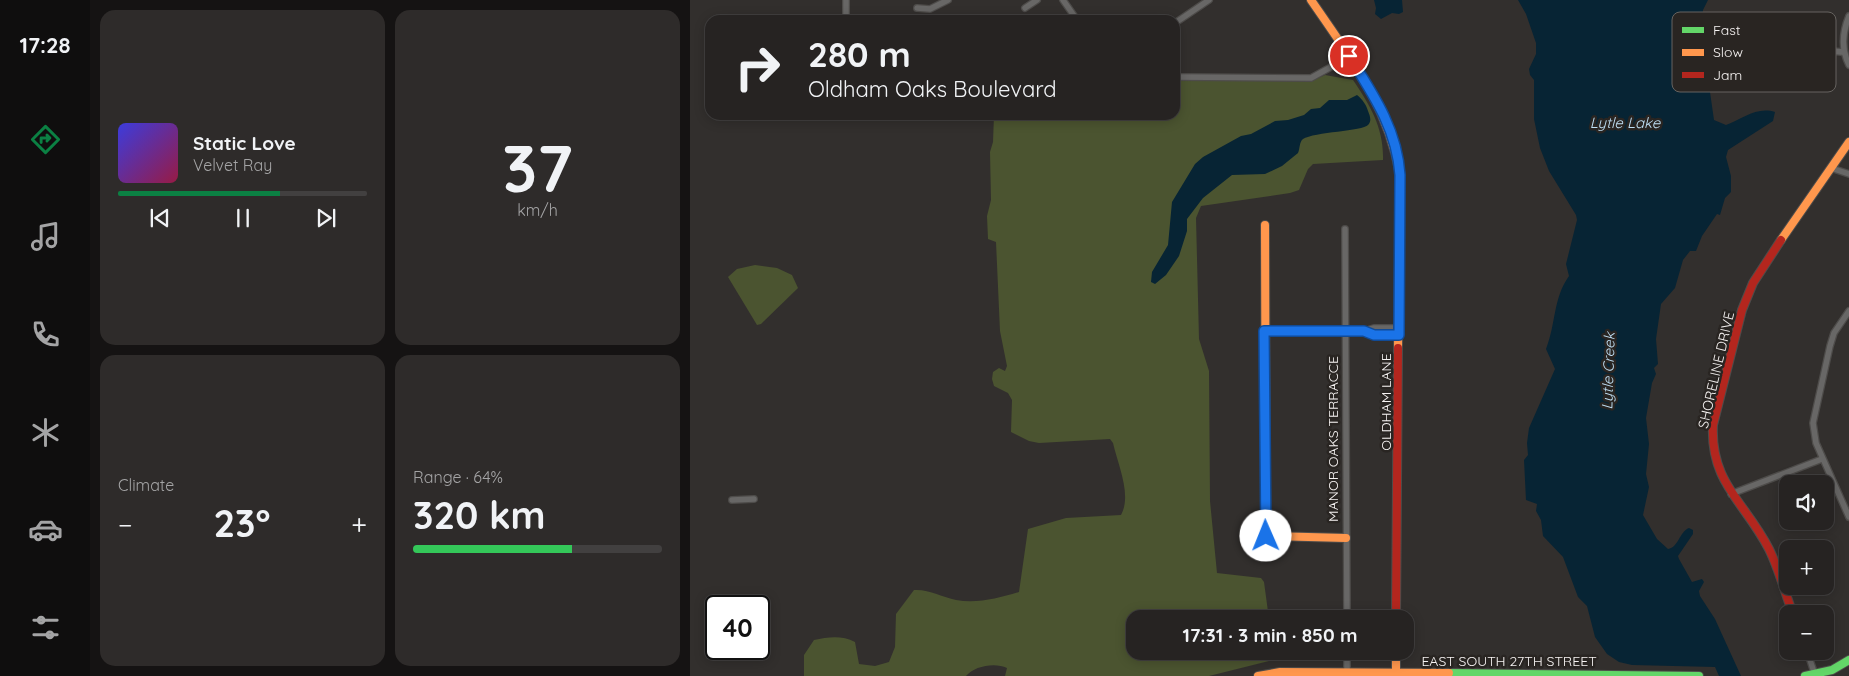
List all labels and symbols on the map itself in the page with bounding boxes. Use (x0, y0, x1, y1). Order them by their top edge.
legend (1672, 12, 1836, 92)
text: Fast (1713, 21, 1741, 39)
pin (1328, 35, 1370, 77)
text: Slow (1713, 43, 1743, 61)
text: Jam (1713, 66, 1742, 84)
water label: Lytle Lake (1590, 113, 1661, 132)
street label: SHORELINE DRIVE (1694, 310, 1738, 430)
water label: Lytle Creek (1597, 330, 1619, 410)
street label: OLDHAM LANE (1377, 353, 1395, 451)
street label: MANOR OAKS TERRACCE (1324, 356, 1342, 522)
position arrow (1239, 509, 1291, 561)
speed limit sign: 40 (705, 595, 770, 660)
street label: EAST SOUTH 27TH STREET (1421, 652, 1597, 670)

